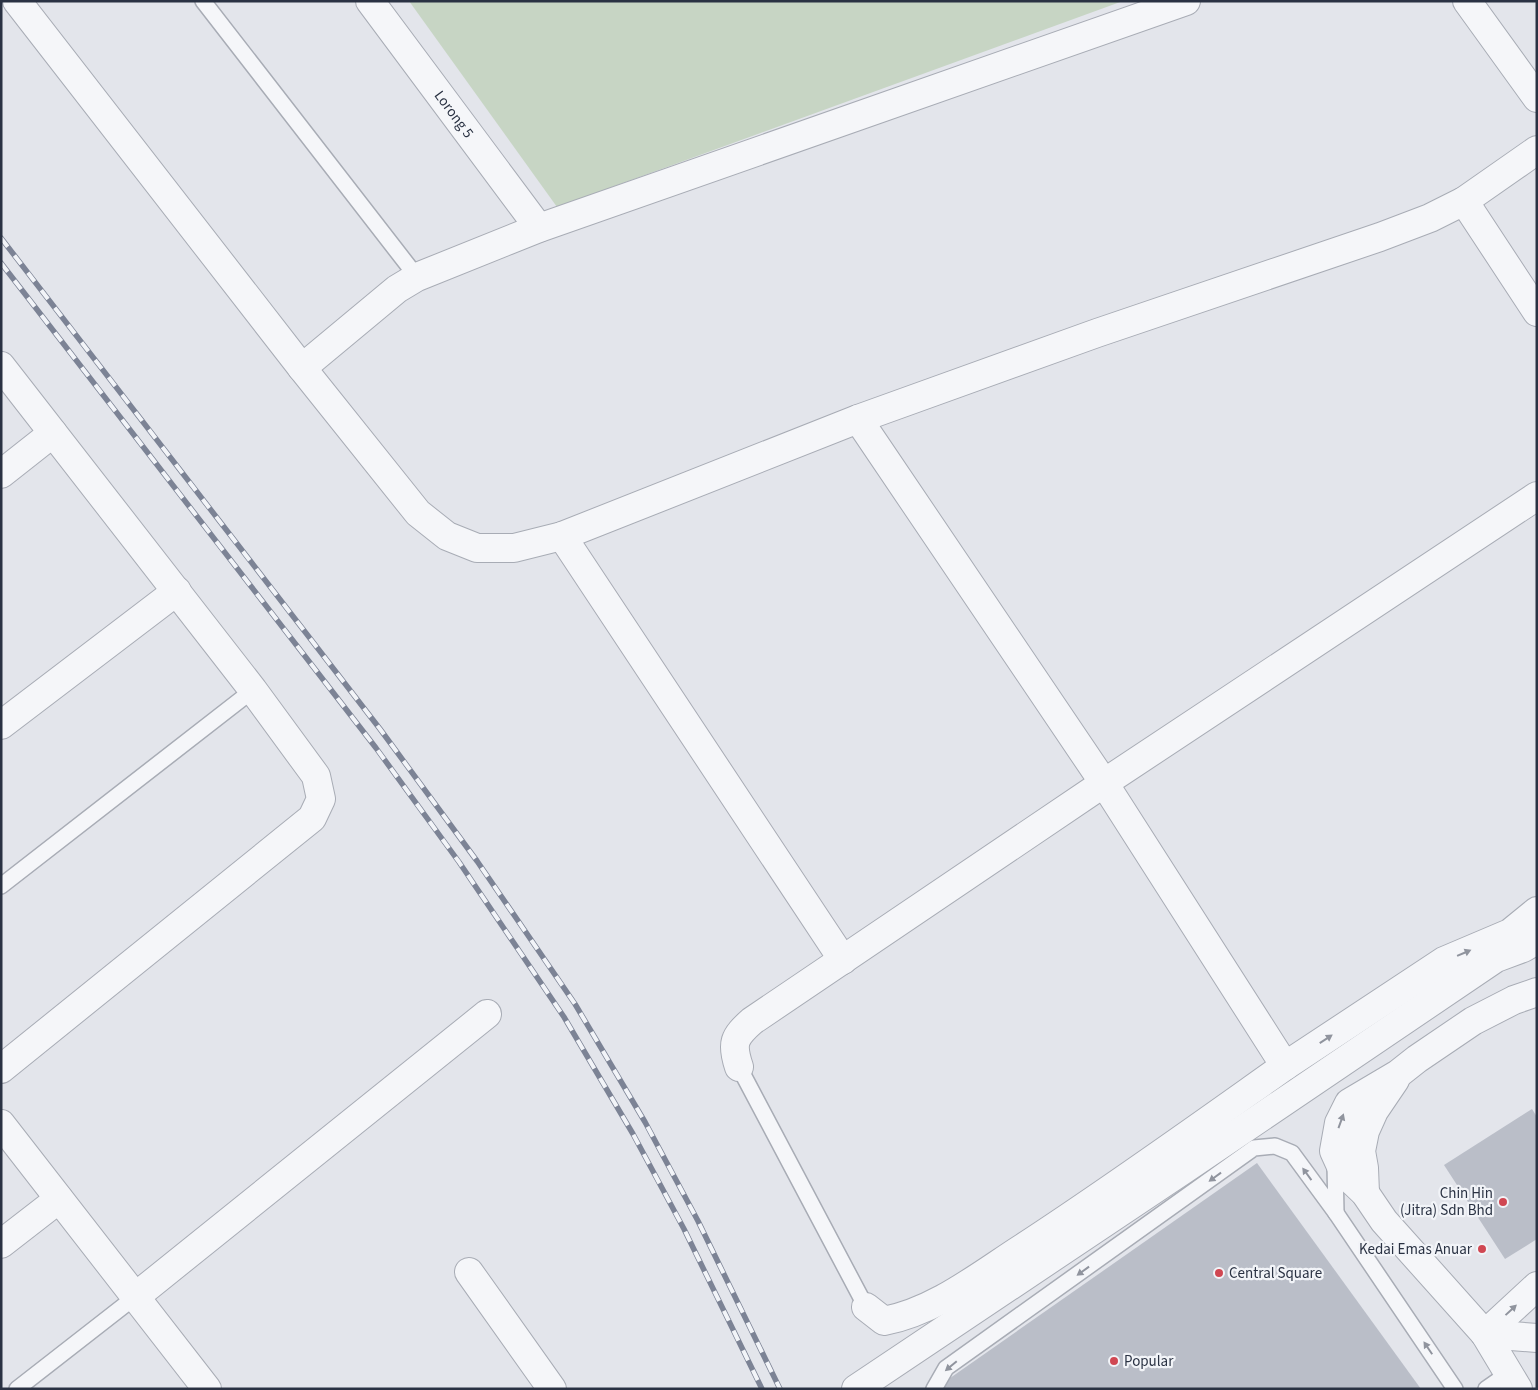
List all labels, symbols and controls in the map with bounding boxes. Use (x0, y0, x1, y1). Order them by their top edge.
street label: Lorong 5 (429, 86, 479, 143)
one-way arrow (1457, 949, 1472, 957)
one-way arrow (1320, 1034, 1333, 1044)
one-way arrow (1337, 1113, 1345, 1128)
one-way arrow (1302, 1168, 1313, 1181)
one-way arrow (1208, 1172, 1222, 1182)
place label: Chin Hin (Jitra) Sdn Bhd (1400, 1183, 1493, 1221)
marker: Chin Hin (Jitra) Sdn Bhd (1497, 1196, 1509, 1208)
place label: Kedai Emas Anuar (1359, 1239, 1473, 1260)
marker: Kedai Emas Anuar (1476, 1243, 1488, 1255)
place label: Central Square (1229, 1263, 1322, 1284)
one-way arrow (1076, 1266, 1089, 1276)
marker: Central Square (1213, 1267, 1225, 1279)
one-way arrow (1504, 1304, 1516, 1316)
one-way arrow (1423, 1342, 1432, 1355)
place label: Popular (1124, 1351, 1174, 1372)
marker: Popular (1108, 1355, 1120, 1367)
one-way arrow (944, 1361, 957, 1372)

